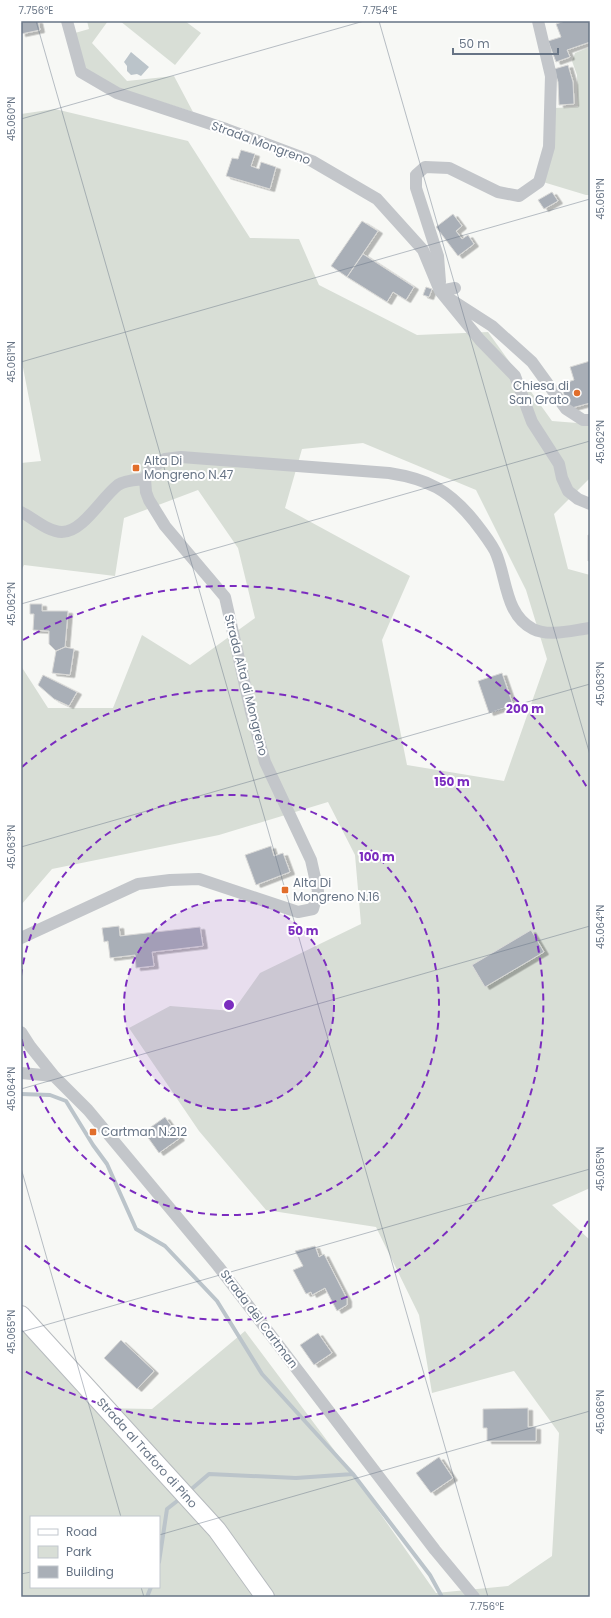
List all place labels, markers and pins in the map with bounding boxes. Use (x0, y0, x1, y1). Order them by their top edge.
place label: Chiesa di San Grato (509, 377, 569, 408)
marker: Chiesa di San Grato (572, 388, 582, 398)
place label: Alta Di Mongreno N.47 (144, 452, 234, 483)
marker: Alta Di Mongreno N.47 (131, 463, 141, 473)
place label: Alta Di Mongreno N.16 (293, 874, 380, 905)
marker: Alta Di Mongreno N.16 (280, 885, 290, 895)
centre of rings (222, 998, 236, 1012)
place label: Cartman N.212 (101, 1123, 187, 1140)
marker: Cartman N.212 (88, 1127, 98, 1137)

